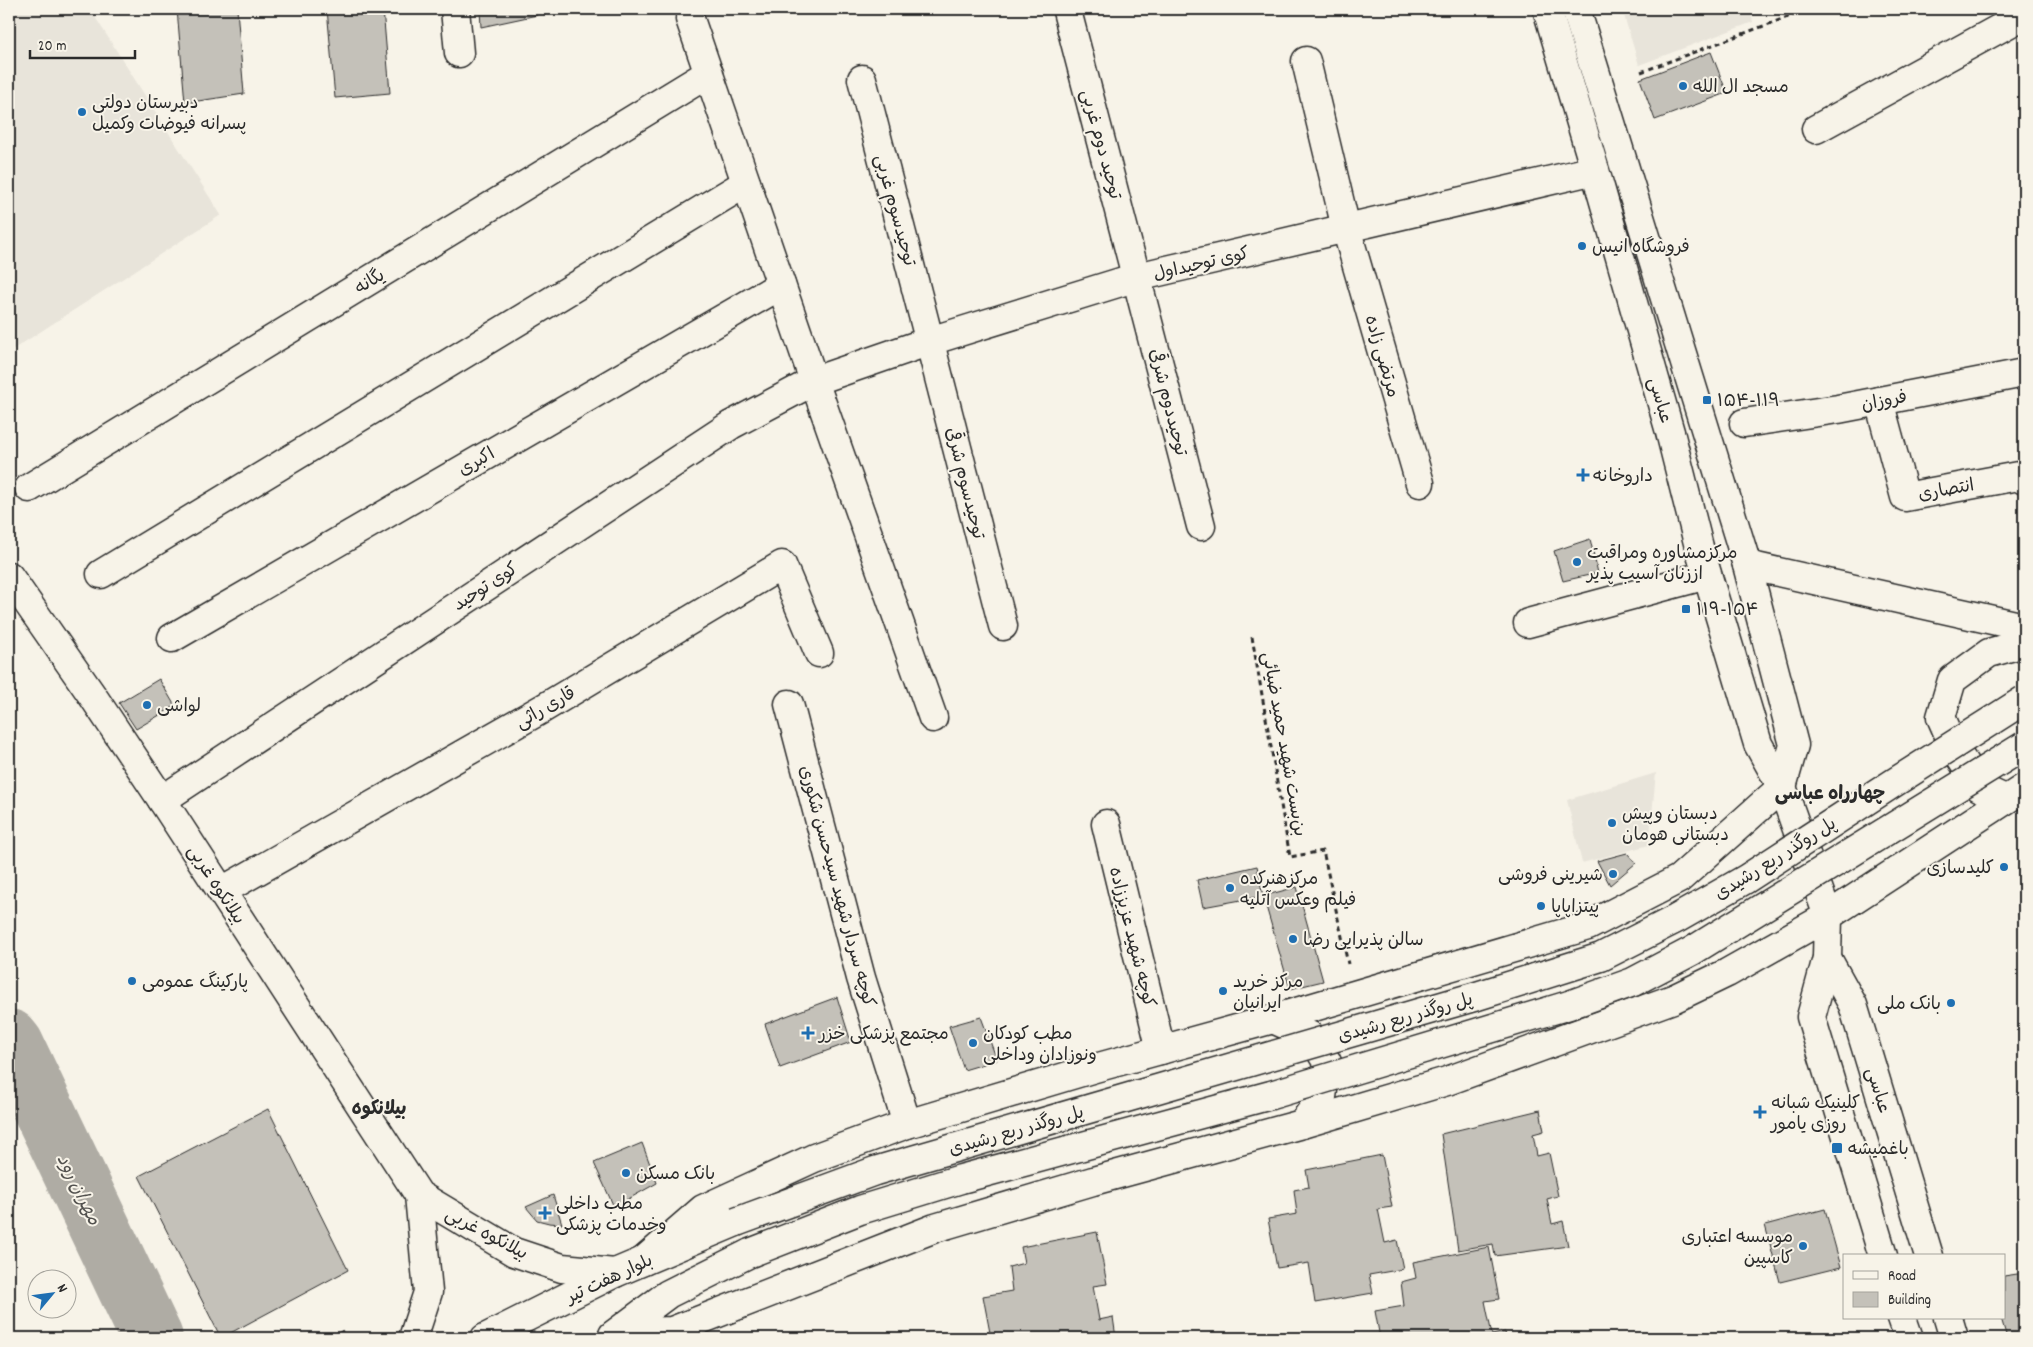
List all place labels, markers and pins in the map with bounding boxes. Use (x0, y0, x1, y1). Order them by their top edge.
place label: مسجد ال الله (1693, 76, 1789, 101)
marker: مسجد ال الله (1677, 80, 1689, 92)
place label: دبیرستان دولتی پسرانه فیوضات وکمیل (92, 92, 247, 138)
marker: دبیرستان دولتی پسرانه فیوضات وکمیل (76, 106, 88, 118)
place label: فروشگاه انیس (1592, 236, 1690, 261)
marker: فروشگاه انیس (1576, 240, 1588, 252)
place label: ۱۵۴-۱۱۹ (1717, 390, 1780, 415)
marker: ۱۵۴-۱۱۹ (1701, 394, 1713, 406)
place label: داروخانه (1593, 465, 1653, 490)
marker: داروخانه (1577, 469, 1589, 481)
place label: مرکزمشاوره ومراقبت اززنان آسیب پذیر (1585, 542, 1737, 588)
marker: مرکزمشاوره ومراقبت اززنان آسیب پذیر (1571, 556, 1583, 568)
place label: ۱۱۹-۱۵۴ (1696, 599, 1759, 624)
marker: ۱۱۹-۱۵۴ (1680, 603, 1692, 615)
place label: لواشی (157, 695, 201, 720)
marker: لواشی (141, 699, 153, 711)
place label: دبستان وپیش دبستانی هومان (1622, 803, 1729, 849)
marker: دبستان وپیش دبستانی هومان (1606, 817, 1618, 829)
place label: کلیدسازی (1926, 857, 1994, 882)
marker: کلیدسازی (1998, 861, 2010, 873)
place label: شیرینی فروشی (1498, 864, 1603, 889)
place label: مرکزهنرکده فیلم وعکس آتلیه (1240, 868, 1356, 914)
marker: شیرینی فروشی (1607, 868, 1619, 880)
marker: مرکزهنرکده فیلم وعکس آتلیه (1224, 882, 1236, 894)
place label: پیتزاپاپا (1551, 896, 1599, 921)
marker: پیتزاپاپا (1535, 900, 1547, 912)
place label: سالن پذیرایی رضا (1303, 929, 1424, 954)
marker: سالن پذیرایی رضا (1287, 933, 1299, 945)
place label: پارکینگ عمومی (142, 971, 248, 996)
place label: مرکز خرید ایرانیان (1233, 971, 1303, 1017)
marker: پارکینگ عمومی (126, 975, 138, 987)
marker: مرکز خرید ایرانیان (1217, 985, 1229, 997)
place label: بانک ملی (1877, 993, 1941, 1018)
marker: بانک ملی (1945, 997, 1957, 1009)
place label: مجتمع پزشکی خزر (817, 1023, 949, 1048)
place label: مطب کودکان ونوزادان وداخلی (983, 1023, 1097, 1069)
marker: مجتمع پزشکی خزر (801, 1026, 815, 1040)
marker: مطب کودکان ونوزادان وداخلی (967, 1037, 979, 1049)
place label: کلینیک شبانه روزی یامور (1769, 1092, 1860, 1138)
marker: کلینیک شبانه روزی یامور (1753, 1105, 1767, 1119)
place label: باغمیشه (1848, 1138, 1909, 1163)
marker: باغمیشه (1830, 1141, 1844, 1155)
place label: بانک مسکن (636, 1163, 715, 1188)
marker: بانک مسکن (620, 1167, 632, 1179)
place label: مطب داخلی وخدمات پزشکی (556, 1193, 666, 1239)
marker: مطب داخلی وخدمات پزشکی (538, 1206, 552, 1220)
place label: موسسه اعتباری کاسپین (1681, 1226, 1793, 1272)
marker: موسسه اعتباری کاسپین (1797, 1240, 1809, 1252)

